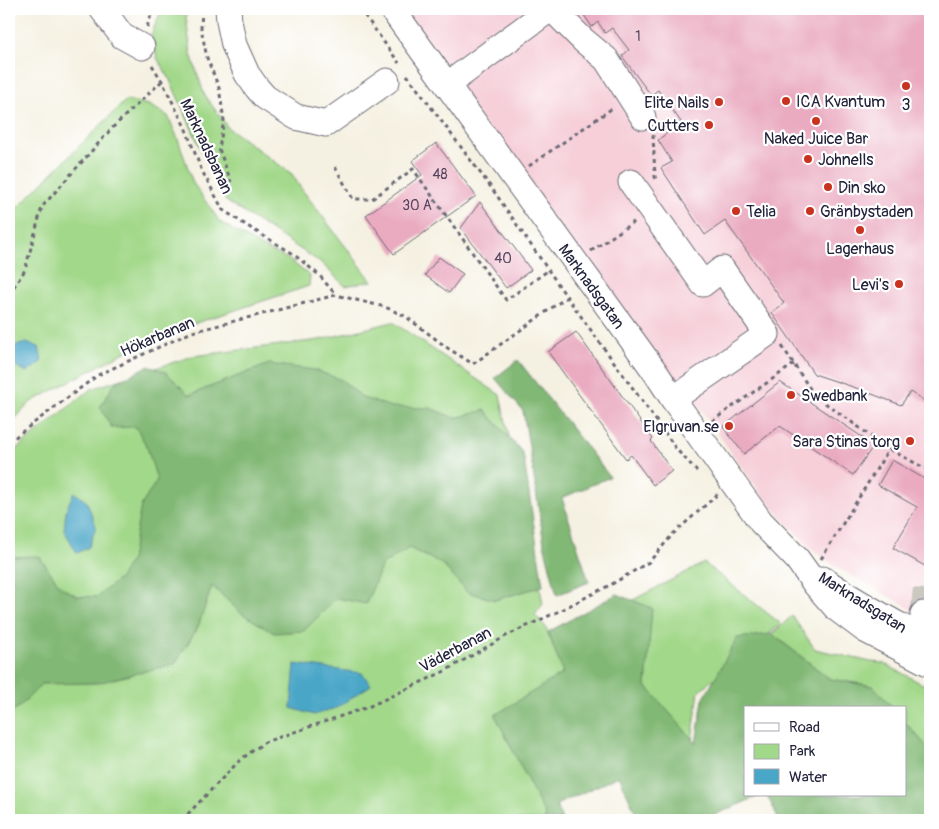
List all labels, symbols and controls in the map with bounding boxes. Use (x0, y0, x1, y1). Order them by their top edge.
house number: 1 (635, 28, 641, 45)
marker: 3 (900, 80, 912, 92)
place label: ICA Kvantum (796, 92, 885, 112)
place label: Elite Nails (644, 93, 709, 113)
marker: ICA Kvantum (780, 95, 792, 107)
place label: 3 (902, 95, 911, 115)
street label: Marknadsbanan (175, 96, 237, 197)
marker: Elite Nails (713, 96, 725, 108)
marker: Naked Juice Bar (810, 115, 822, 127)
place label: Cutters (647, 116, 699, 136)
marker: Cutters (703, 119, 715, 131)
place label: Naked Juice Bar (764, 129, 868, 149)
place label: Johnells (818, 150, 873, 170)
marker: Johnells (802, 153, 814, 165)
house number: 48 (432, 166, 448, 183)
place label: Din sko (838, 178, 886, 198)
marker: Din sko (822, 181, 834, 193)
house number: 30 A (402, 197, 432, 214)
place label: Telia (746, 202, 776, 222)
place label: Gränbystaden (820, 202, 913, 222)
marker: Telia (730, 205, 742, 217)
marker: Gränbystaden (804, 205, 816, 217)
marker: Lagerhaus (854, 224, 866, 236)
place label: Lagerhaus (826, 239, 894, 259)
street label: Marknadsgatan (554, 240, 629, 333)
house number: 40 (494, 250, 512, 267)
place label: Levi's (852, 275, 889, 295)
marker: Levi's (893, 278, 905, 290)
street label: Hökarbanan (117, 312, 197, 361)
place label: Swedbank (801, 386, 868, 406)
marker: Swedbank (785, 389, 797, 401)
place label: Elgruvan.se (643, 417, 719, 437)
marker: Elgruvan.se (723, 420, 735, 432)
place label: Sara Stinas torg (792, 432, 900, 452)
marker: Sara Stinas torg (904, 435, 916, 447)
street label: Marknadsgatan (815, 568, 910, 638)
street label: Väderbanan (416, 623, 495, 677)
legend (744, 706, 906, 796)
text: Road (789, 718, 820, 737)
text: Park (789, 742, 816, 761)
text: Water (789, 768, 828, 787)

